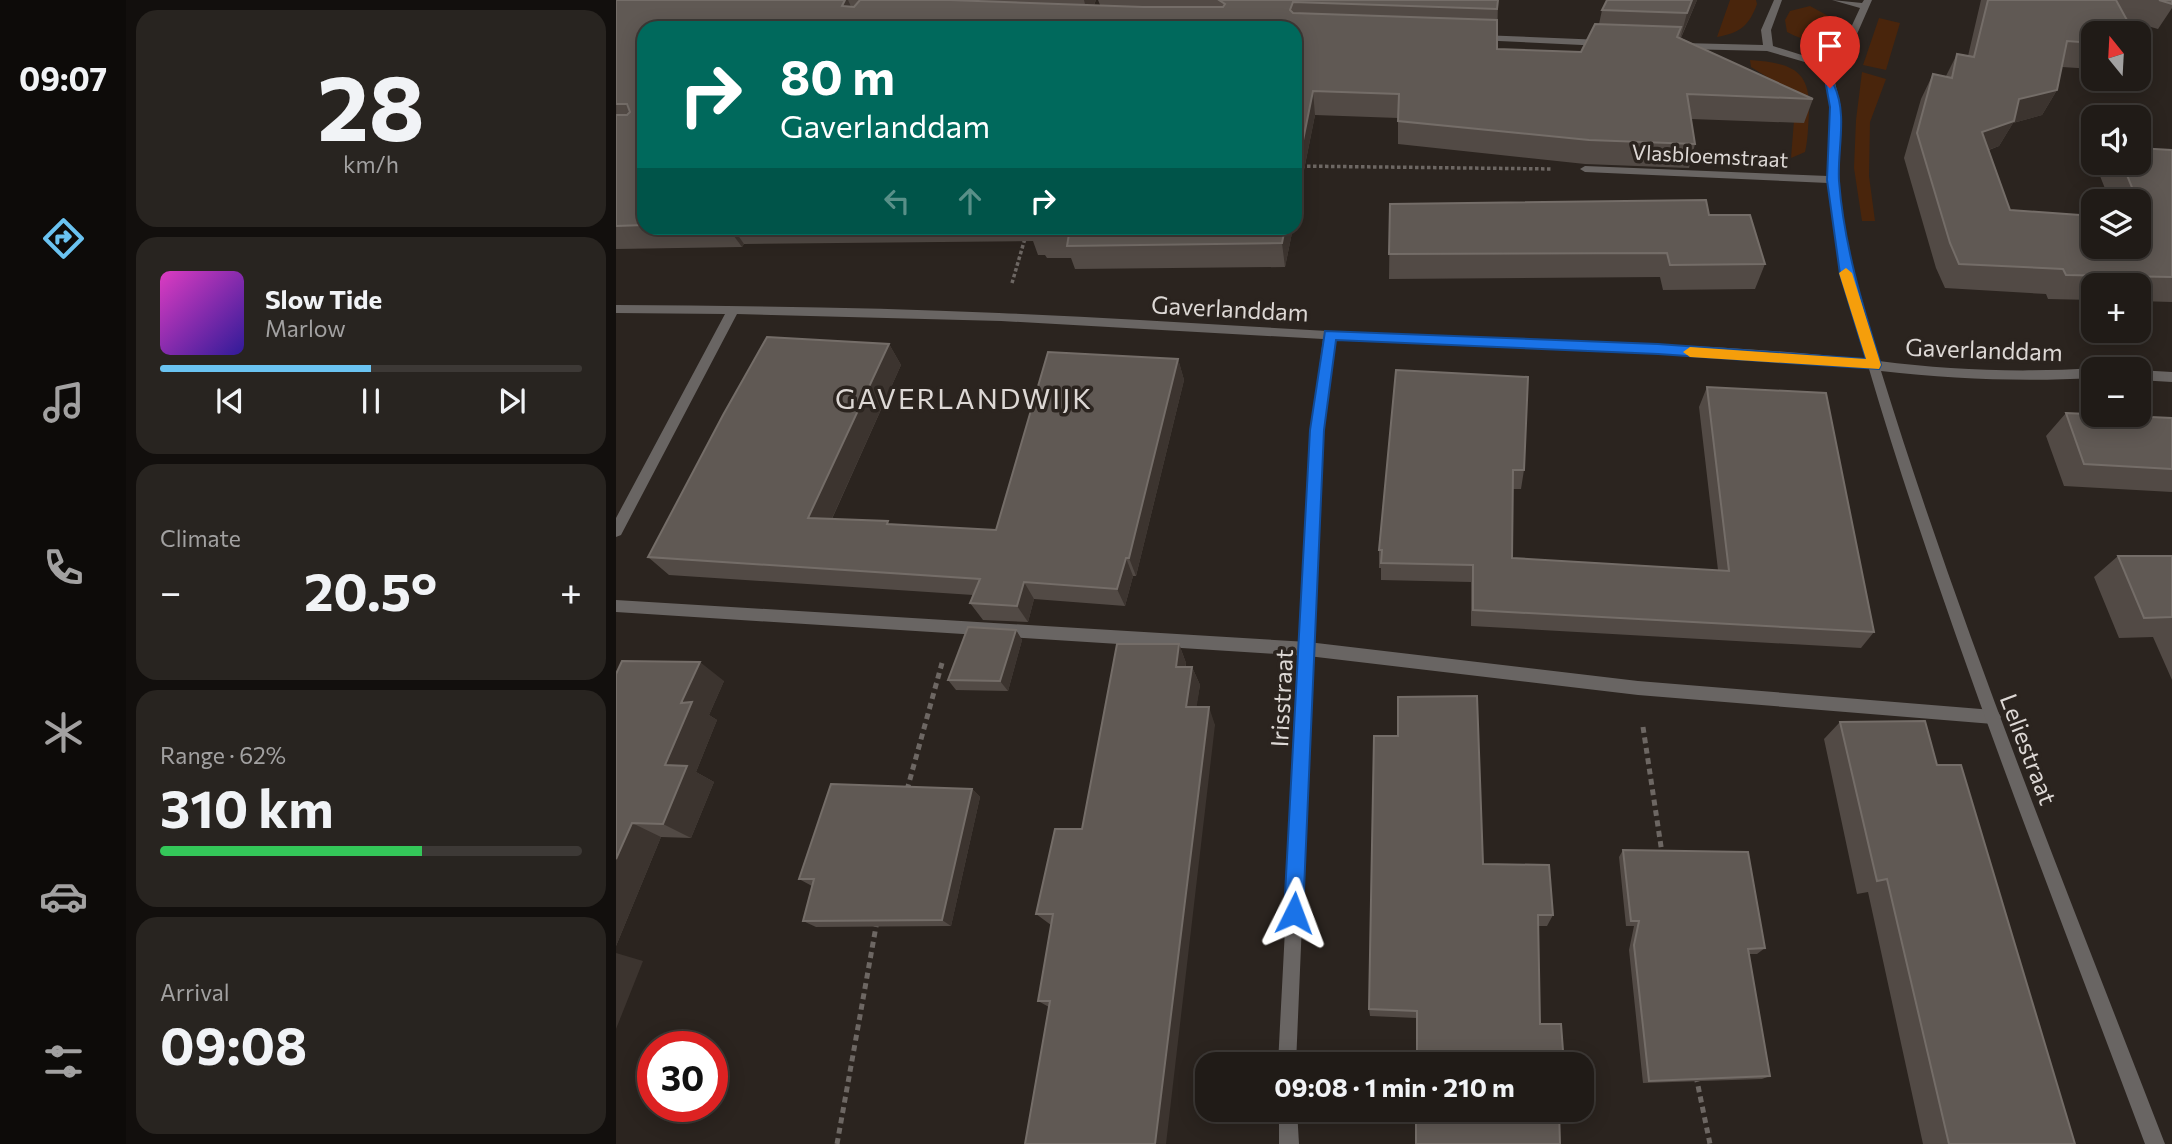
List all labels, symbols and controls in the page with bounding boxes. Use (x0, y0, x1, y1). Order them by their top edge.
pin (1800, 16, 1860, 88)
north arrow (2081, 21, 2151, 91)
map controls (2081, 21, 2151, 427)
icon: arrive (1811, 27, 1849, 65)
text: 80 m (780, 45, 895, 105)
text: 28 (317, 48, 425, 160)
icon: right (665, 49, 756, 140)
text: 09:07 (19, 58, 107, 98)
text: Gaverlanddam (780, 105, 990, 145)
button: sound (2081, 105, 2151, 175)
street label: Vlasbloemstraat (1631, 138, 1789, 172)
text: km/h (343, 150, 399, 178)
icon: left (878, 182, 916, 220)
icon: ahead (951, 182, 989, 220)
icon: right (1024, 182, 1062, 220)
button: layers (2081, 189, 2151, 259)
icon: directions (39, 214, 88, 263)
button: + (2081, 273, 2151, 343)
text: Slow Tide (265, 283, 382, 314)
street label: Gaverlanddam (1151, 289, 1309, 327)
text: Marlow (265, 314, 346, 342)
street label: Gaverlanddam (1905, 332, 2063, 366)
button: − (2081, 357, 2151, 427)
icon: music (39, 378, 88, 427)
district label: GAVERLANDWIJK (835, 381, 1093, 415)
icon: previous (211, 382, 249, 420)
icon: pause (352, 382, 390, 420)
icon: next (493, 382, 531, 420)
text: Climate (160, 524, 241, 552)
icon: phone (39, 543, 88, 592)
text: 20.5° (304, 558, 437, 622)
text: − (160, 567, 182, 614)
text: + (560, 567, 582, 614)
street label: Irisstraat (1264, 648, 1298, 748)
street label: Leliestraat (1995, 690, 2063, 809)
icon: climate (39, 708, 88, 757)
text: Range · 62% (160, 741, 286, 769)
text: 310 km (160, 775, 334, 839)
icon: car (39, 872, 88, 921)
position arrow (1257, 876, 1331, 950)
text: Arrival (160, 978, 230, 1006)
text: 09:08 (160, 1012, 307, 1076)
speed limit sign: 30 (637, 1031, 728, 1122)
icon: filters (39, 1037, 88, 1086)
text: 09:08 · 1 min · 210 m (1274, 1071, 1515, 1102)

